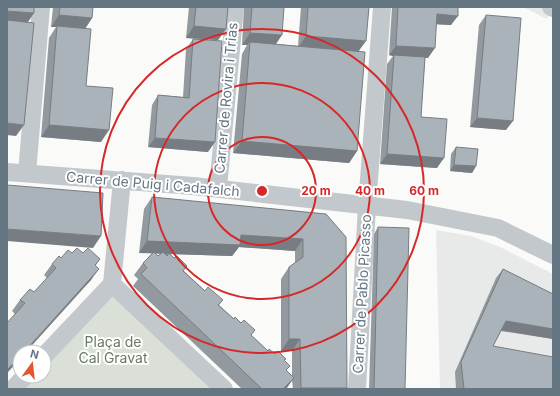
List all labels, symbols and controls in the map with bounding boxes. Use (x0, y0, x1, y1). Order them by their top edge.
street label: Carrer de Rovira i Trias (210, 22, 241, 174)
street label: Carrer de Puig i Cadafalch (66, 167, 241, 200)
text: 20 m (301, 183, 331, 198)
text: 40 m (355, 183, 385, 198)
text: 60 m (409, 183, 439, 198)
centre of rings (255, 184, 269, 198)
street label: Carrer de Pablo Picasso (349, 214, 374, 374)
park label: Plaça de Cal Gravat (78, 333, 148, 366)
north arrow (12, 344, 52, 384)
text: N (29, 346, 40, 362)

